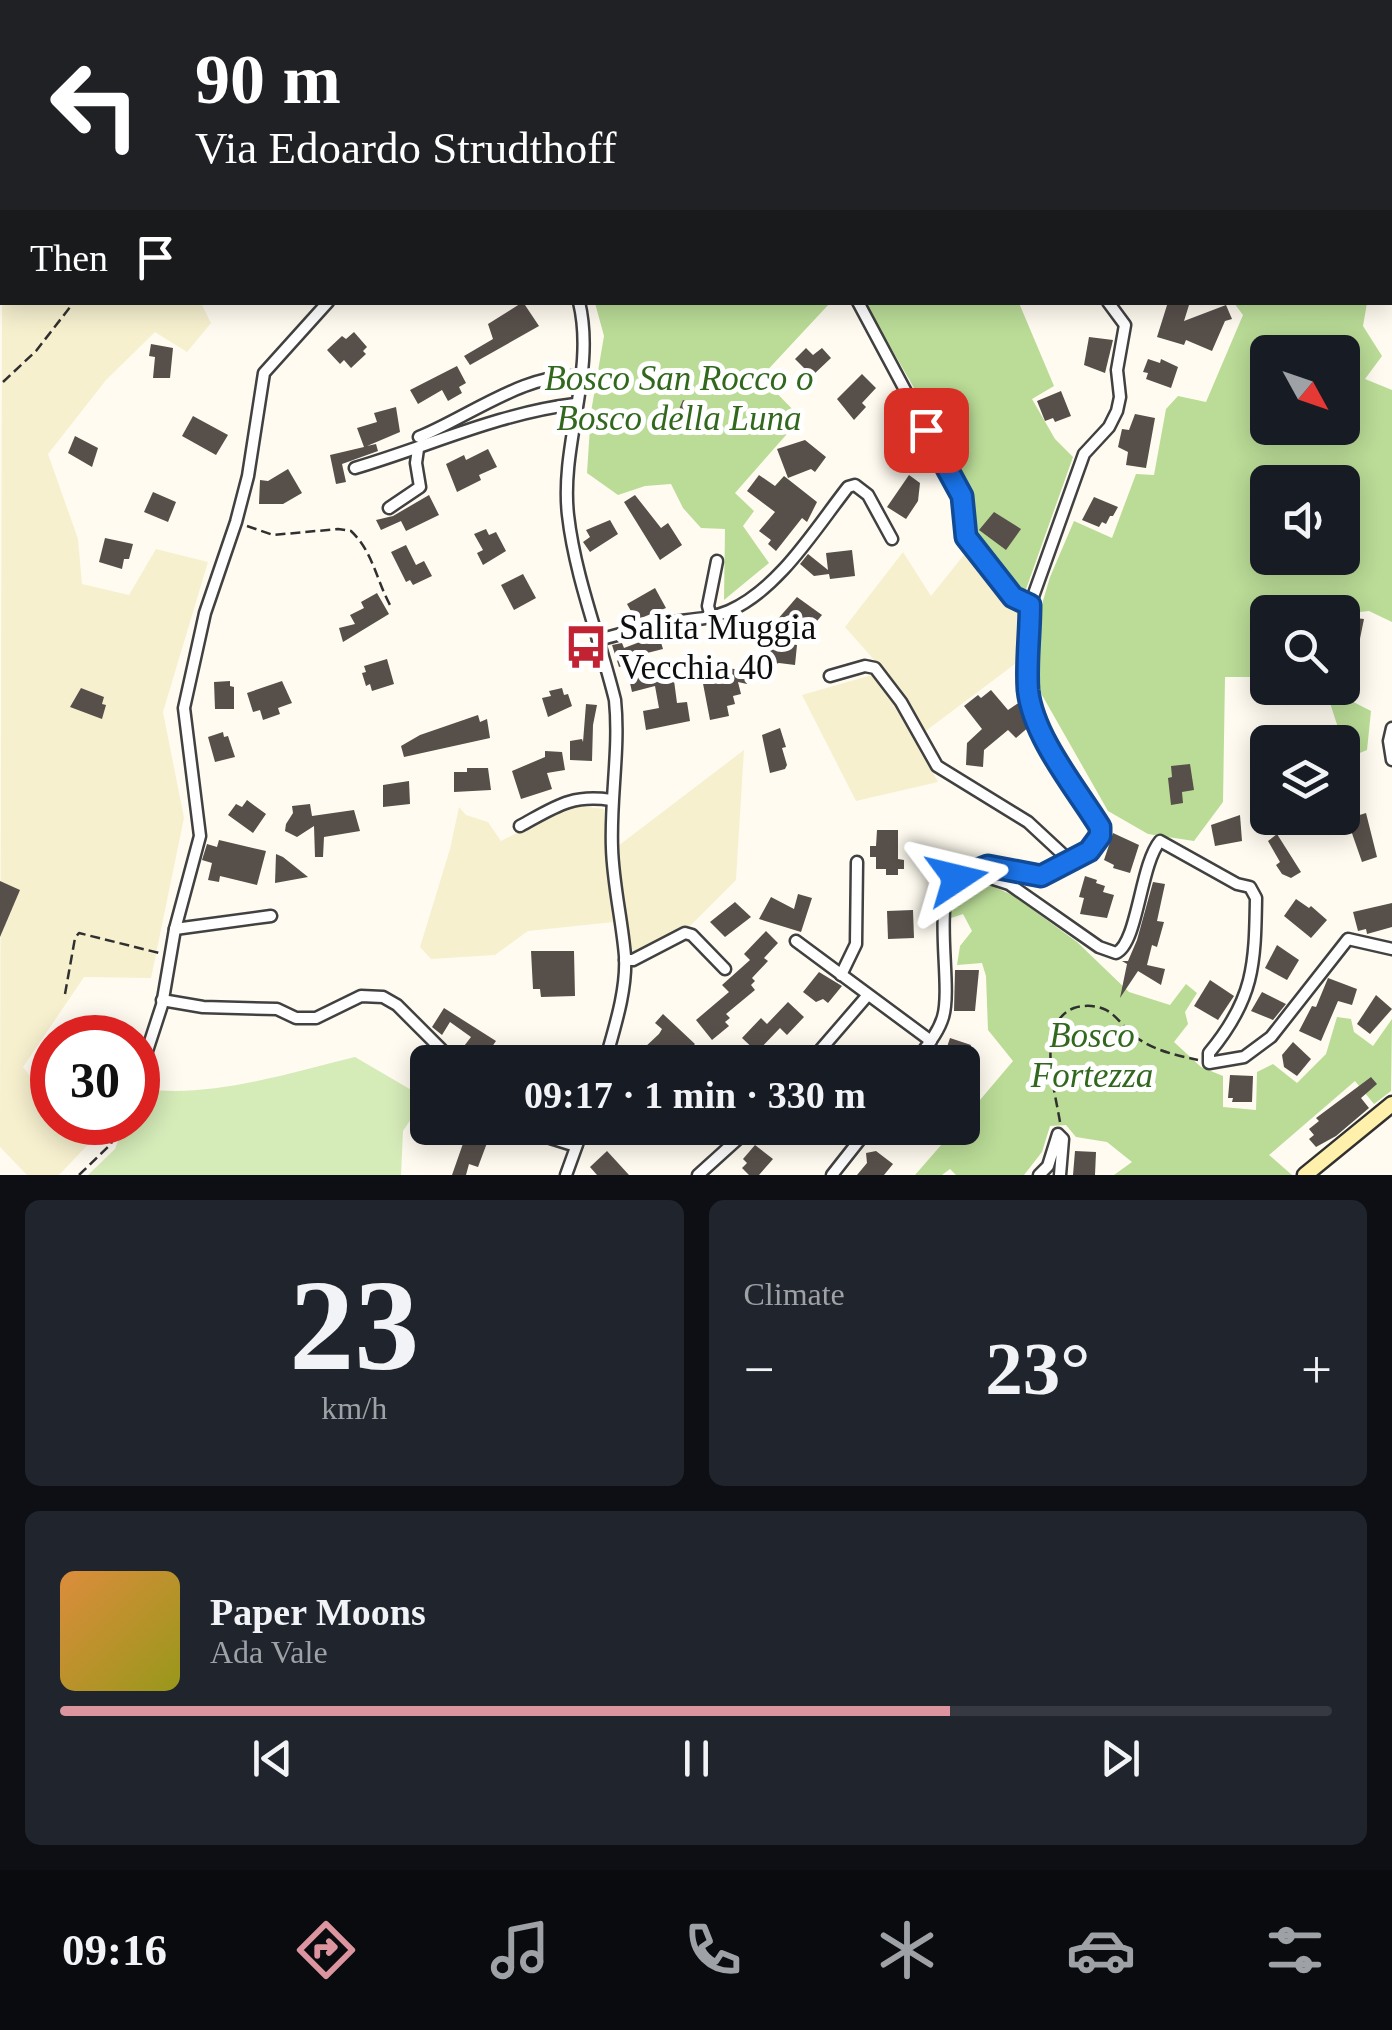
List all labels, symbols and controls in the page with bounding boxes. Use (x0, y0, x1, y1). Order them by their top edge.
icon: left (30, 40, 160, 170)
text: 90 m (195, 41, 341, 118)
text: Via Edoardo Strudthoff (195, 123, 616, 173)
icon: arrive (128, 230, 183, 285)
text: Then (30, 237, 108, 279)
north arrow (1250, 335, 1360, 445)
map controls (1250, 335, 1360, 835)
park label: Bosco San Rocco o Bosco della Luna (544, 359, 814, 438)
pin (884, 388, 969, 473)
icon: arrive (899, 403, 954, 458)
button: sound (1250, 465, 1360, 575)
button: search (1250, 595, 1360, 705)
place label: Salita Muggia Vecchia 40 (619, 608, 817, 687)
bus stop icon: Salita Muggia Vecchia 40 (562, 623, 610, 671)
button: layers (1250, 725, 1360, 835)
position arrow (905, 826, 1009, 930)
speed limit sign: 30 (30, 1015, 160, 1145)
park label: Bosco Fortezza (1030, 1016, 1153, 1095)
text: 09:17 · 1 min · 330 m (524, 1074, 866, 1116)
text: 23 (289, 1253, 419, 1397)
text: Climate (744, 1276, 845, 1312)
text: 23° (985, 1327, 1090, 1410)
text: − (744, 1339, 775, 1400)
text: + (1301, 1339, 1332, 1400)
text: km/h (321, 1390, 387, 1426)
text: Paper Moons (210, 1591, 426, 1633)
text: Ada Vale (210, 1634, 328, 1670)
icon: previous (245, 1731, 300, 1786)
icon: pause (669, 1731, 724, 1786)
icon: next (1093, 1731, 1148, 1786)
icon: directions (291, 1915, 361, 1985)
icon: music (485, 1915, 555, 1985)
icon: phone (678, 1915, 748, 1985)
icon: climate (872, 1915, 942, 1985)
icon: car (1066, 1915, 1136, 1985)
icon: filters (1260, 1915, 1330, 1985)
text: 09:16 (62, 1925, 167, 1975)

